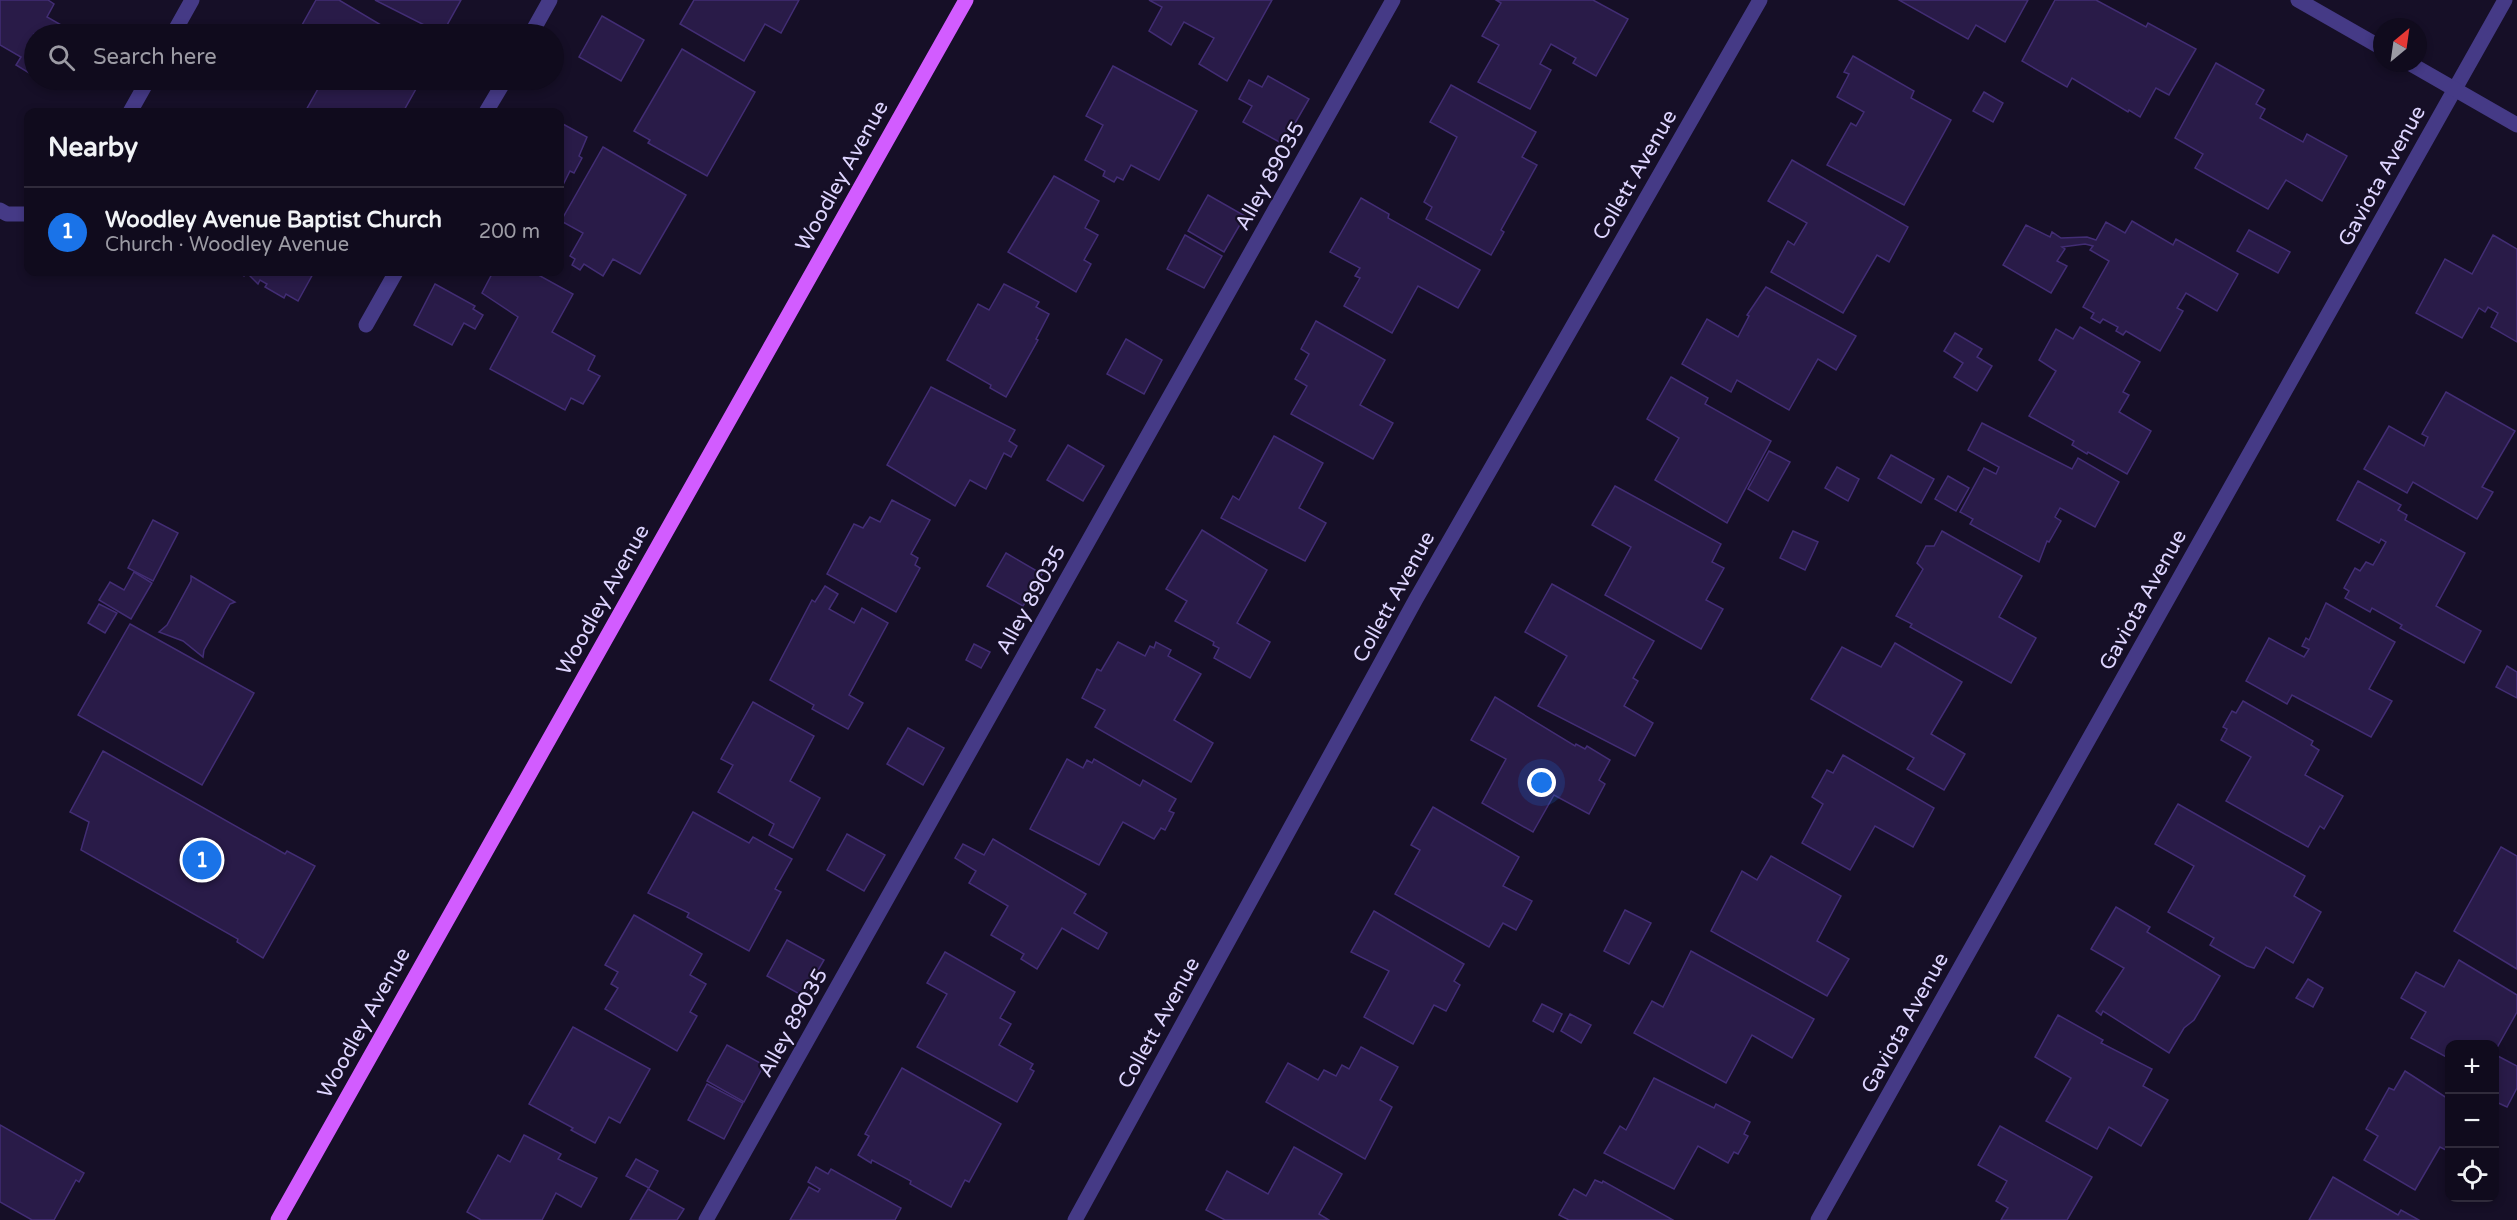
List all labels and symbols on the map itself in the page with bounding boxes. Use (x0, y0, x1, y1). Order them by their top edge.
north arrow (2373, 18, 2427, 72)
street label: Woodley Avenue (790, 96, 894, 256)
street label: Gaviota Avenue (2333, 101, 2431, 251)
street label: Collett Avenue (1588, 105, 1682, 244)
street label: Alley 89035 (1230, 117, 1310, 235)
street label: Woodley Avenue (551, 520, 655, 680)
street label: Gaviota Avenue (2094, 525, 2192, 675)
street label: Collett Avenue (1348, 527, 1440, 667)
street label: Alley 89035 (991, 541, 1071, 659)
your location (1527, 768, 1556, 797)
pin: 1 (182, 838, 222, 882)
street label: Woodley Avenue (312, 943, 416, 1103)
street label: Gaviota Avenue (1856, 948, 1954, 1098)
street label: Collett Avenue (1113, 953, 1205, 1093)
street label: Alley 89035 (753, 964, 833, 1082)

